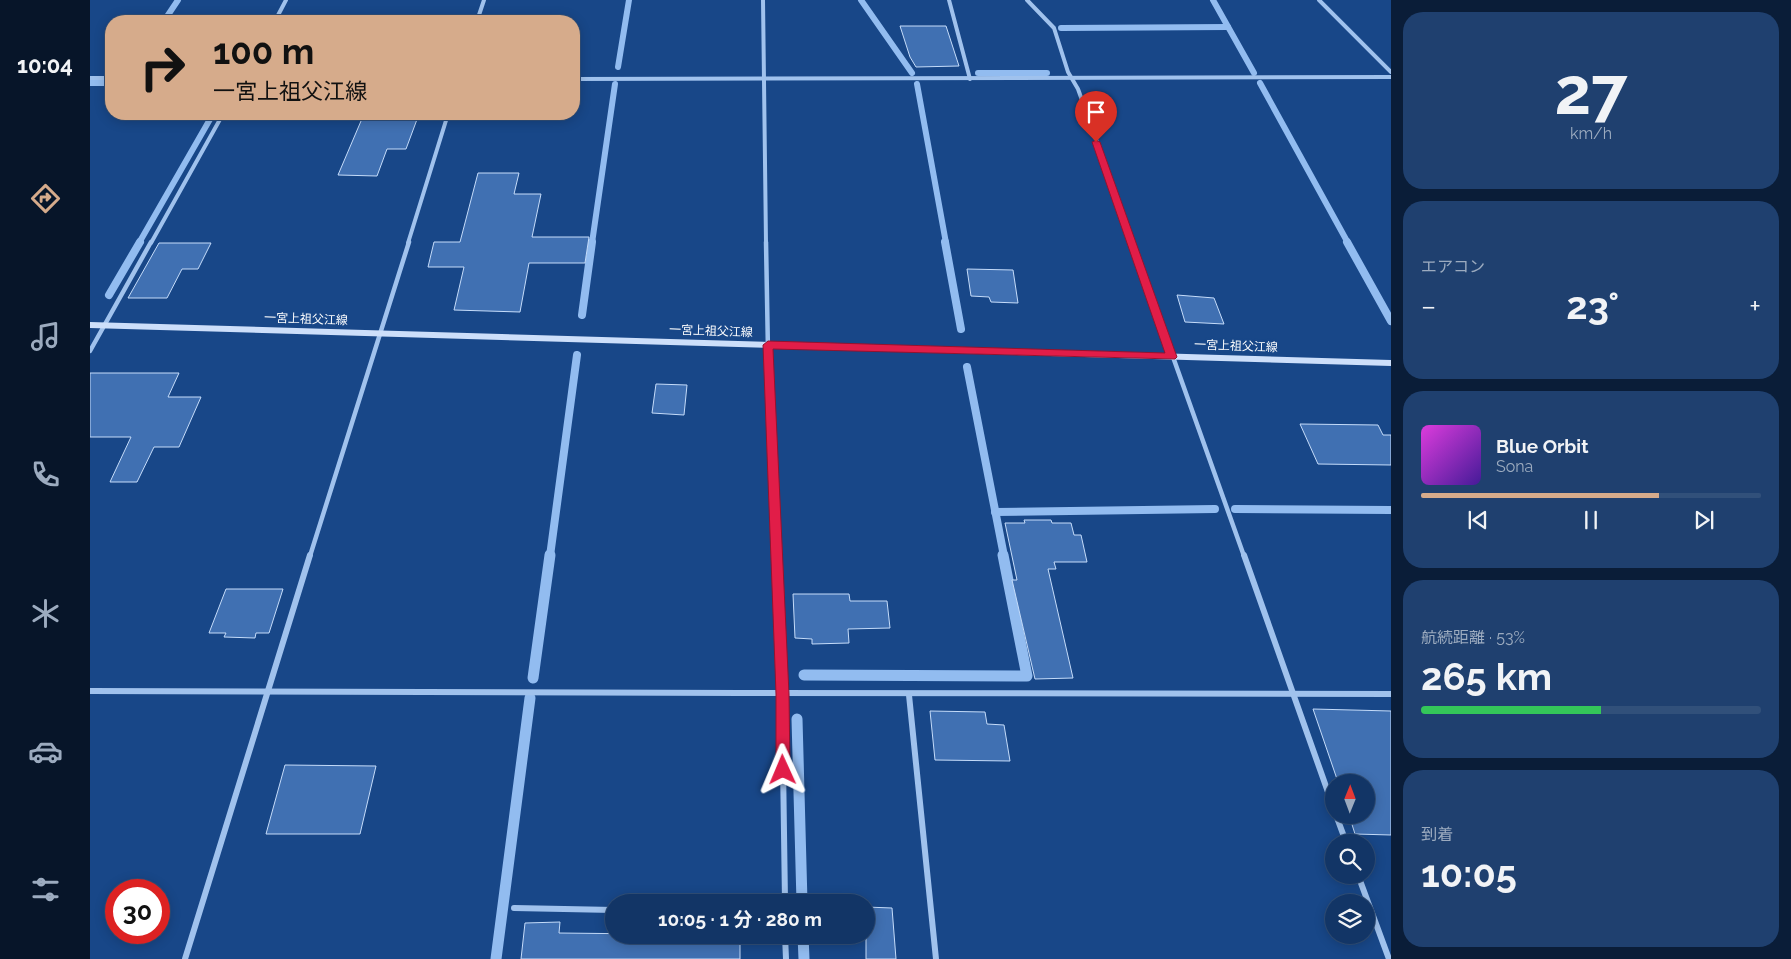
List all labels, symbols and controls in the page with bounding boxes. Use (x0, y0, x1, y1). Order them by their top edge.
text: 100 m (213, 31, 314, 72)
icon: right (130, 35, 195, 100)
text: 10:04 (17, 52, 73, 78)
text: 27 (1554, 53, 1628, 129)
text: 一宮上祖父江線 (213, 78, 367, 104)
pin (1075, 91, 1117, 142)
icon: arrive (1082, 98, 1110, 126)
text: km/h (1570, 124, 1612, 143)
icon: directions (28, 181, 63, 216)
text: エアコン (1421, 257, 1485, 276)
text: 23° (1566, 283, 1619, 328)
text: − (1421, 290, 1436, 323)
text: + (1749, 290, 1761, 323)
street label: 一宮上祖父江線 (264, 311, 348, 327)
icon: music (28, 319, 63, 354)
street label: 一宮上祖父江線 (669, 323, 753, 339)
street label: 一宮上祖父江線 (1194, 338, 1278, 354)
text: Blue Orbit (1496, 435, 1588, 457)
icon: phone (28, 457, 63, 492)
text: Sona (1496, 457, 1533, 476)
icon: previous (1464, 506, 1492, 534)
icon: pause (1577, 506, 1605, 534)
icon: next (1690, 506, 1718, 534)
icon: climate (28, 596, 63, 631)
text: 航続距離 · 53% (1421, 628, 1525, 647)
text: 265 km (1421, 654, 1552, 699)
icon: car (28, 734, 63, 769)
position arrow (756, 743, 808, 795)
north arrow (1325, 774, 1375, 824)
map controls (1325, 774, 1375, 944)
text: 到着 (1421, 825, 1453, 844)
button: search (1325, 834, 1375, 884)
text: 10:05 (1421, 851, 1517, 896)
icon: filters (28, 872, 63, 907)
speed limit sign: 30 (105, 879, 170, 944)
button: layers (1325, 894, 1375, 944)
text: 10:05 · 1 分 · 280 m (658, 908, 822, 930)

